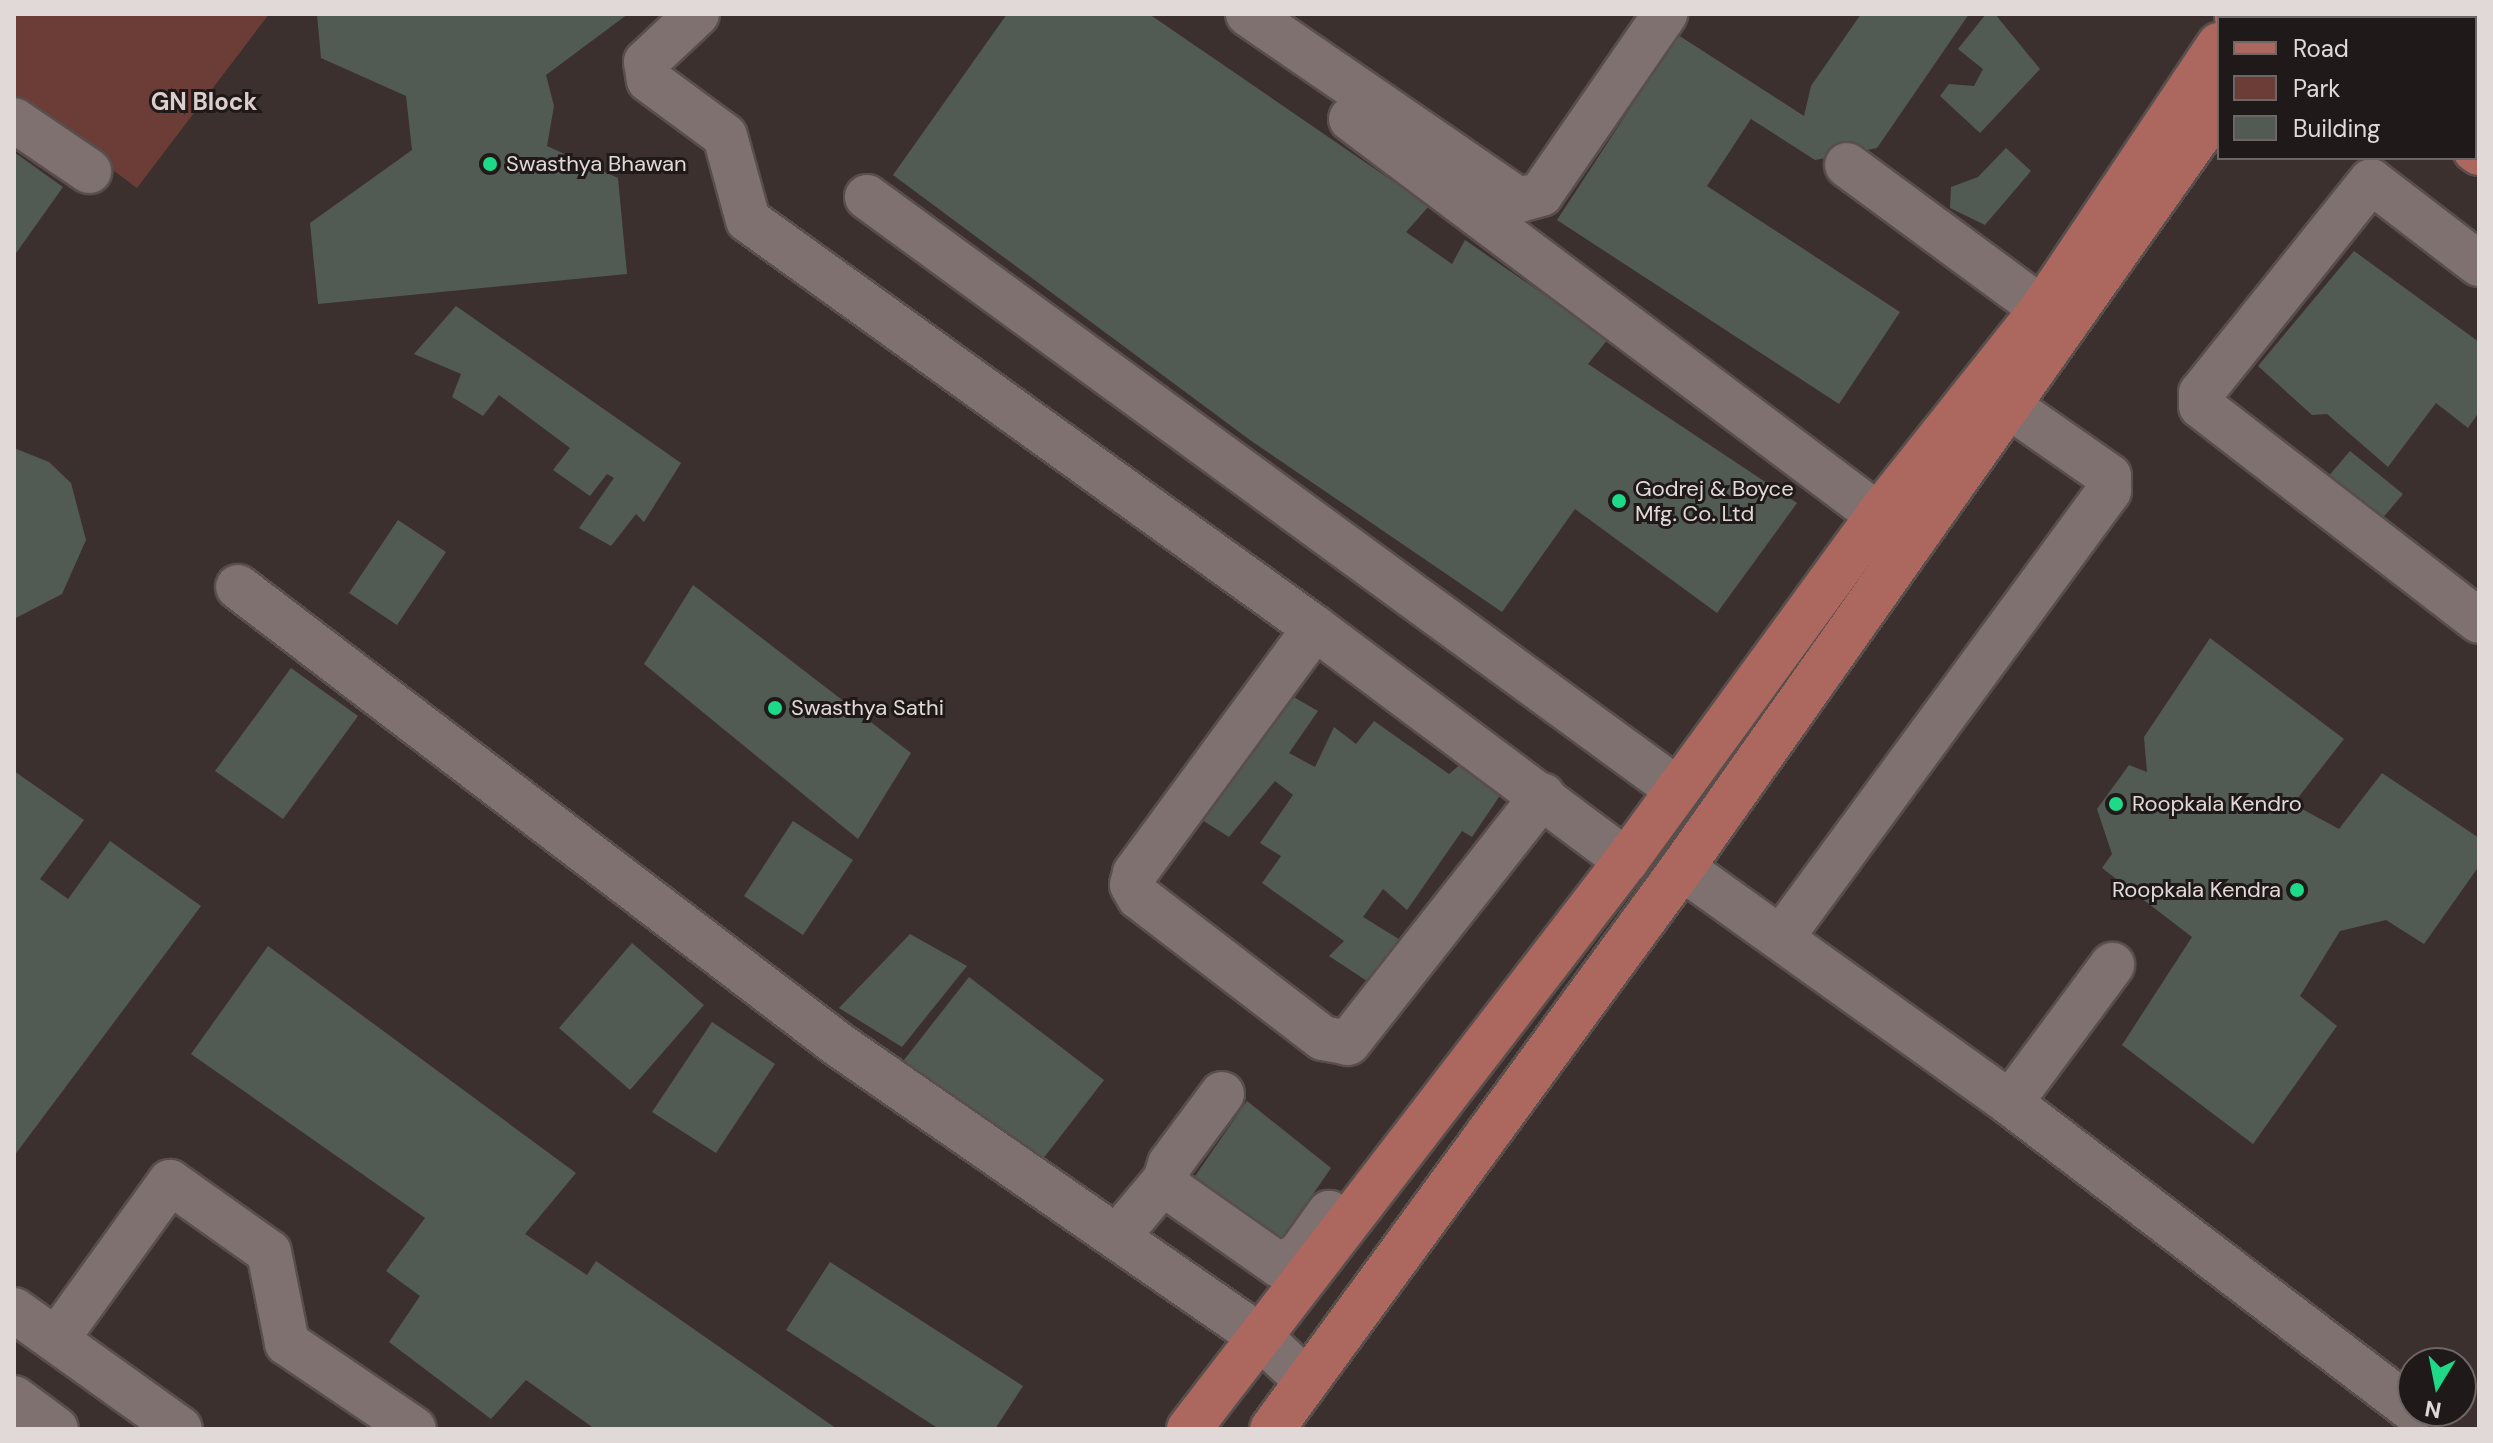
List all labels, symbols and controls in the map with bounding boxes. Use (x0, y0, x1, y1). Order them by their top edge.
legend (2217, 16, 2477, 160)
text: Road (2293, 33, 2349, 64)
text: Park (2293, 73, 2340, 104)
district label: GN Block (151, 88, 257, 116)
text: Building (2293, 113, 2380, 144)
place label: Swasthya Bhawan (506, 151, 687, 177)
marker: Swasthya Bhawan (481, 155, 499, 173)
place label: Godrej & Boyce Mfg. Co. Ltd (1635, 475, 1794, 526)
marker: Godrej & Boyce Mfg. Co. Ltd (1610, 492, 1628, 510)
place label: Swasthya Sathi (791, 695, 944, 721)
marker: Swasthya Sathi (766, 699, 784, 717)
place label: Roopkala Kendro (2132, 791, 2302, 817)
marker: Roopkala Kendro (2107, 795, 2125, 813)
place label: Roopkala Kendra (2112, 877, 2281, 903)
marker: Roopkala Kendra (2288, 881, 2306, 899)
north arrow (2397, 1347, 2477, 1427)
text: N (2423, 1393, 2444, 1425)

